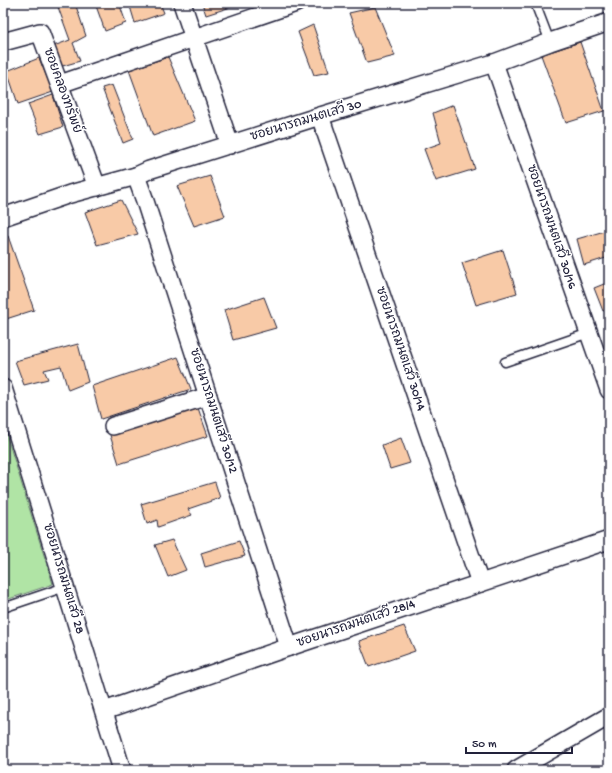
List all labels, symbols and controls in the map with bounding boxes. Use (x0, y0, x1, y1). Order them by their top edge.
street label: ซอยคลองทรัพย์ (40, 45, 88, 136)
street label: ซอยนารถมนตเสวี 30 (248, 94, 364, 145)
street label: ซอยนารถมนตเสวี 30/16 (523, 162, 582, 291)
street label: ซอยนารถมนตเสวี 30/14 (372, 284, 431, 413)
street label: ซอยนารถมนตเสวี 30/12 (186, 346, 243, 476)
street label: ซอยนารถมนตเสวี 28 (39, 521, 90, 636)
street label: ซอยนารถมนตเสวี 28/4 (294, 594, 417, 651)
scale bar (466, 729, 572, 755)
text: 50 m (472, 738, 497, 752)

